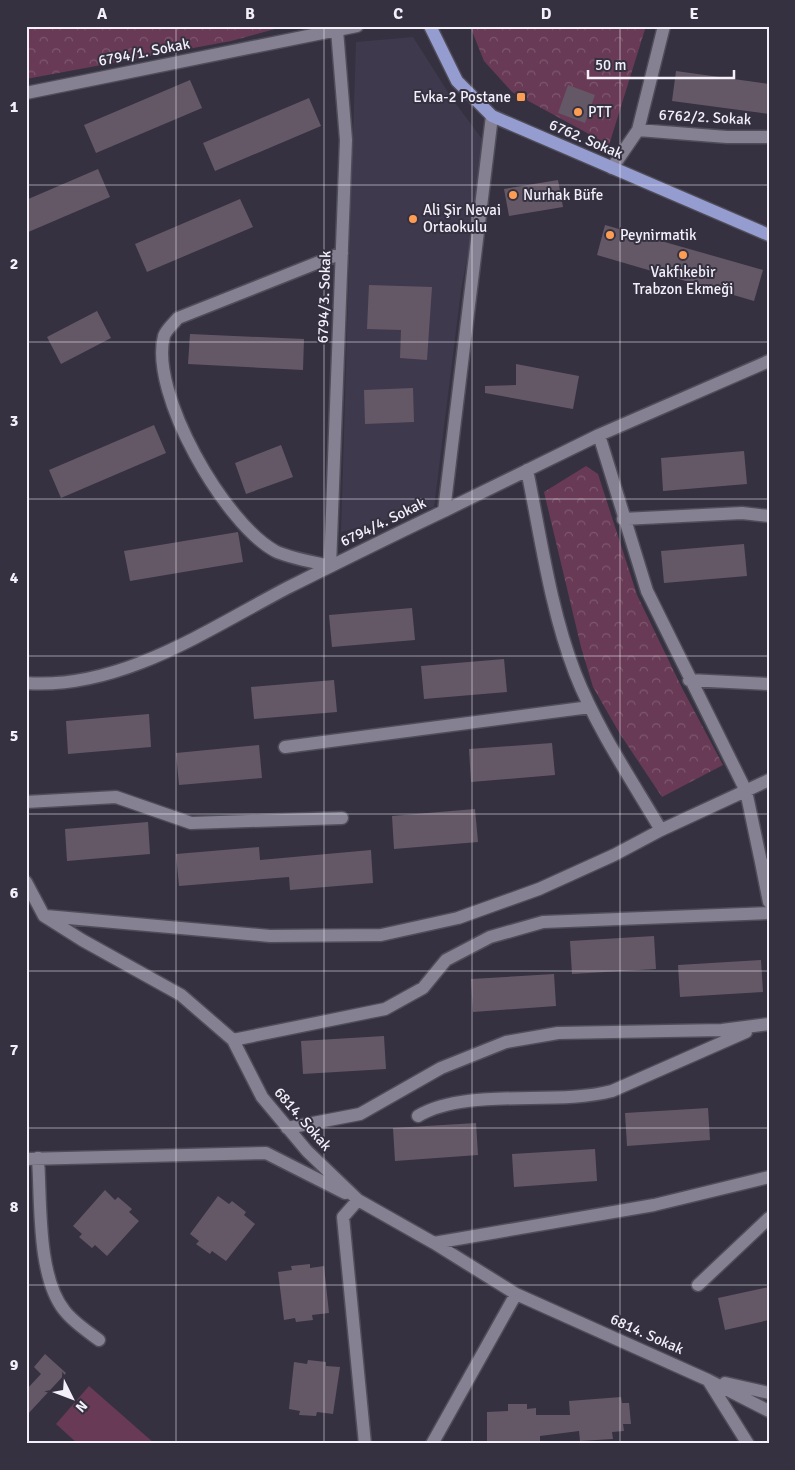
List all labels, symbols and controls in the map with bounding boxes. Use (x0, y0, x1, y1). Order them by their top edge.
text: A (97, 4, 108, 24)
text: B (245, 4, 255, 24)
text: C (393, 4, 403, 24)
text: D (541, 4, 552, 24)
text: E (689, 4, 699, 24)
street label: 6794/1. Sokak (97, 34, 192, 70)
scale bar (588, 48, 734, 80)
text: 50 m (595, 56, 626, 74)
place label: Evka-2 Postane (413, 88, 511, 106)
marker: Evka-2 Postane (515, 91, 527, 103)
text: 1 (10, 97, 19, 117)
place label: PTT (588, 103, 612, 121)
marker: PTT (572, 106, 584, 118)
street label: 6762/2. Sokak (658, 106, 752, 128)
street label: 6762. Sokak (546, 115, 626, 163)
place label: Nurhak Büfe (523, 186, 603, 204)
marker: Nurhak Büfe (507, 189, 519, 201)
place label: Ali Şir Nevai Ortaokulu (423, 201, 501, 236)
marker: Ali Şir Nevai Ortaokulu (407, 213, 419, 225)
place label: Peynirmatik (620, 226, 697, 244)
marker: Peynirmatik (604, 229, 616, 241)
marker: Vakfıkebir Trabzon Ekmeği (677, 249, 689, 261)
street label: 6794/3. Sokak (313, 250, 335, 344)
text: 2 (10, 254, 18, 274)
place label: Vakfıkebir Trabzon Ekmeği (633, 263, 733, 298)
text: 3 (10, 411, 18, 431)
street label: 6794/4. Sokak (337, 493, 429, 550)
text: 4 (10, 568, 19, 588)
text: 5 (10, 726, 18, 746)
text: 6 (10, 883, 19, 903)
text: 7 (10, 1040, 19, 1060)
street label: 6814. Sokak (270, 1083, 336, 1155)
text: 8 (10, 1197, 19, 1217)
street label: 6814. Sokak (608, 1310, 687, 1358)
text: 9 (10, 1355, 19, 1375)
north arrow (48, 1372, 98, 1422)
text: N (72, 1397, 91, 1416)

